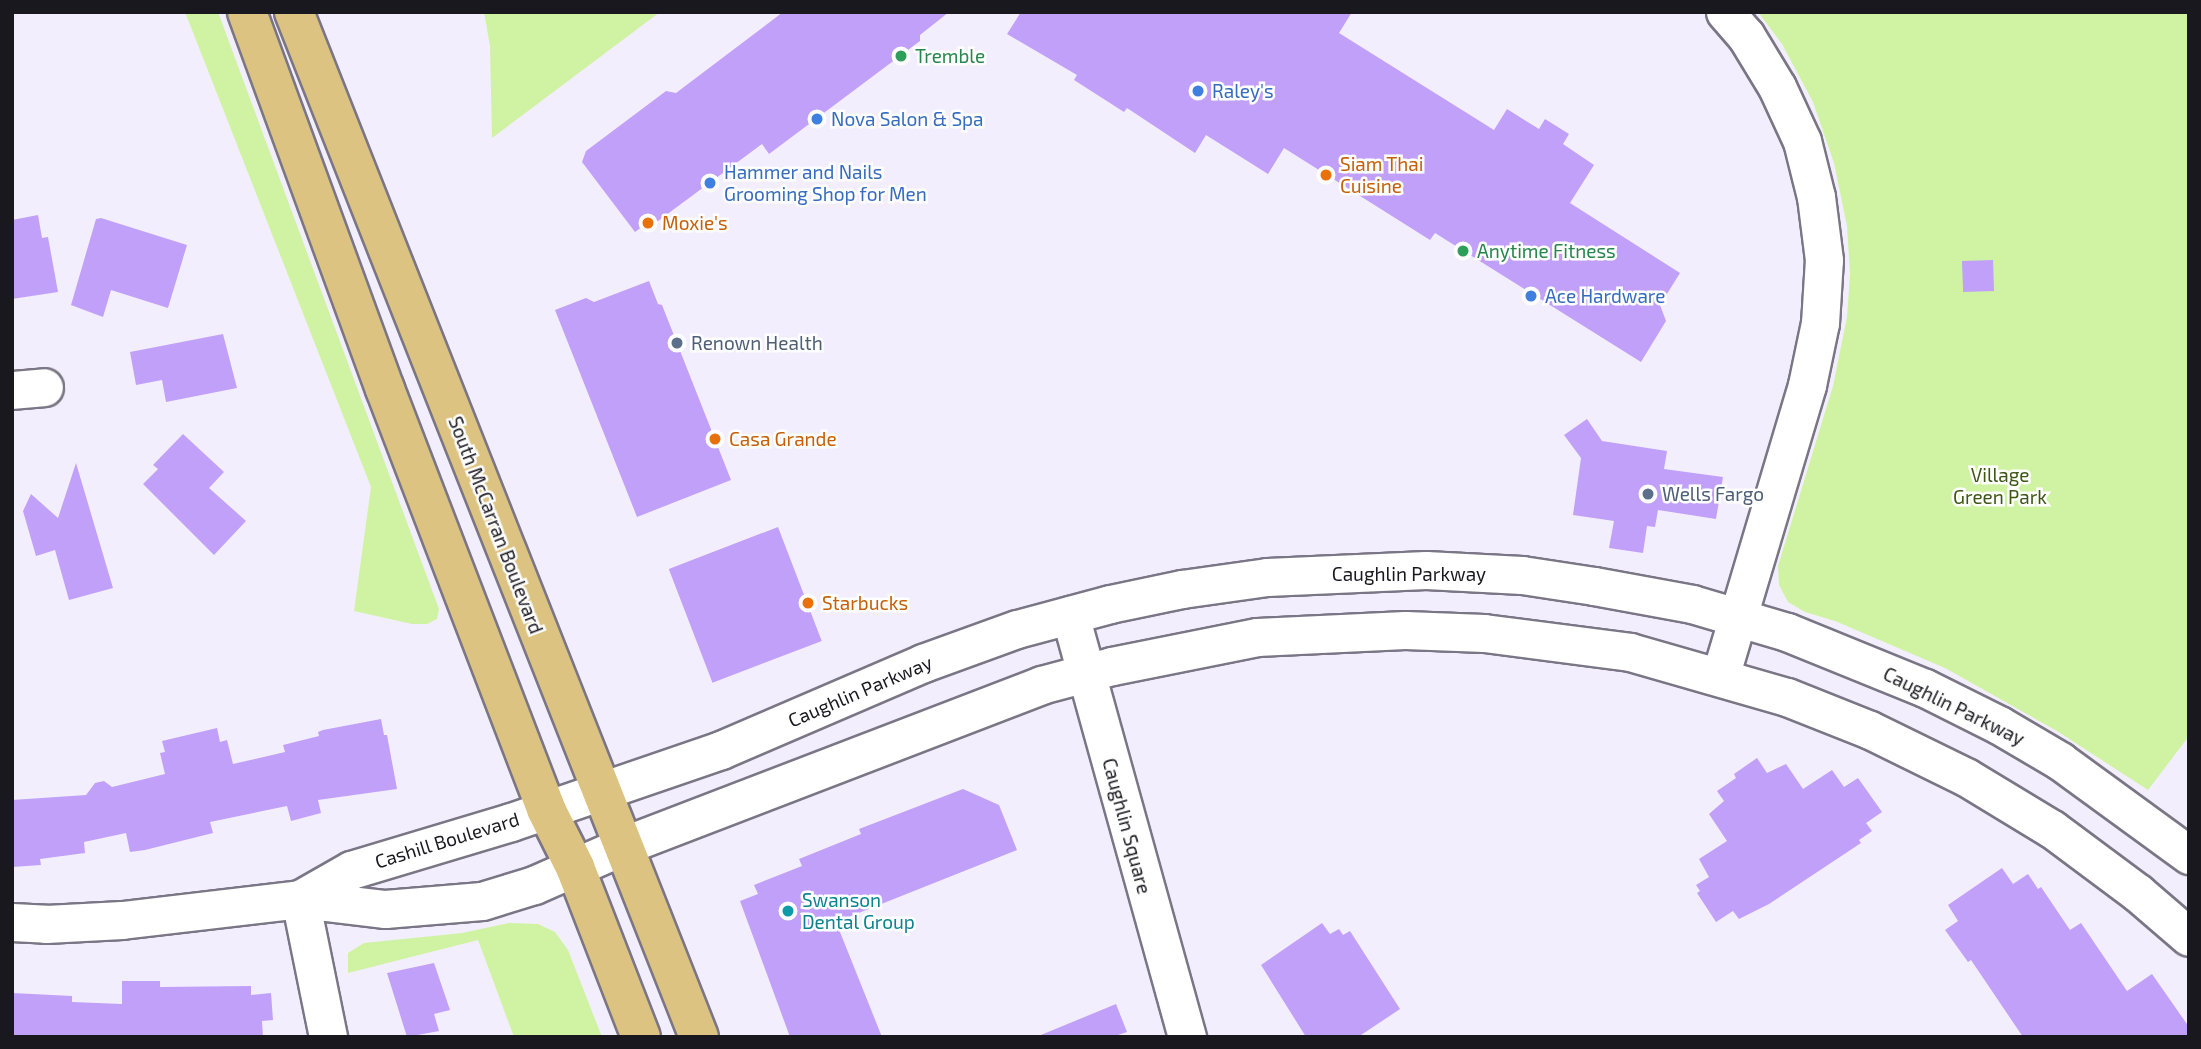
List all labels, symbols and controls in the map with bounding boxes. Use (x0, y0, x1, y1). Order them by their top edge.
place label: Tremble (915, 45, 985, 67)
marker: Tremble (893, 48, 909, 64)
place label: Raley's (1212, 80, 1274, 102)
marker: Raley's (1190, 83, 1206, 99)
place label: Nova Salon & Spa (831, 108, 984, 130)
marker: Nova Salon & Spa (809, 111, 825, 127)
place label: Siam Thai Cuisine (1340, 153, 1424, 197)
place label: Hammer and Nails Grooming Shop for Men (724, 161, 927, 205)
marker: Siam Thai Cuisine (1318, 167, 1334, 183)
marker: Hammer and Nails Grooming Shop for Men (702, 175, 718, 191)
place label: Moxie's (662, 212, 728, 234)
marker: Moxie's (640, 215, 656, 231)
place label: Anytime Fitness (1477, 240, 1616, 262)
marker: Anytime Fitness (1455, 243, 1471, 259)
place label: Ace Hardware (1545, 285, 1665, 307)
marker: Ace Hardware (1523, 288, 1539, 304)
place label: Renown Health (691, 332, 823, 354)
marker: Renown Health (669, 335, 685, 351)
street label: South McCarran Boulevard (444, 413, 548, 637)
place label: Casa Grande (729, 428, 837, 450)
marker: Casa Grande (707, 431, 723, 447)
park label: Village Green Park (1953, 464, 2047, 508)
place label: Wells Fargo (1662, 483, 1764, 505)
marker: Wells Fargo (1640, 486, 1656, 502)
street label: Caughlin Parkway (1332, 563, 1486, 585)
place label: Starbucks (822, 592, 908, 614)
marker: Starbucks (800, 595, 816, 611)
street label: Caughlin Parkway (785, 650, 935, 732)
street label: Caughlin Parkway (1880, 662, 2028, 750)
street label: Caughlin Square (1098, 756, 1156, 896)
street label: Cashill Boulevard (372, 807, 522, 873)
place label: Swanson Dental Group (802, 889, 915, 933)
marker: Swanson Dental Group (780, 903, 796, 919)

